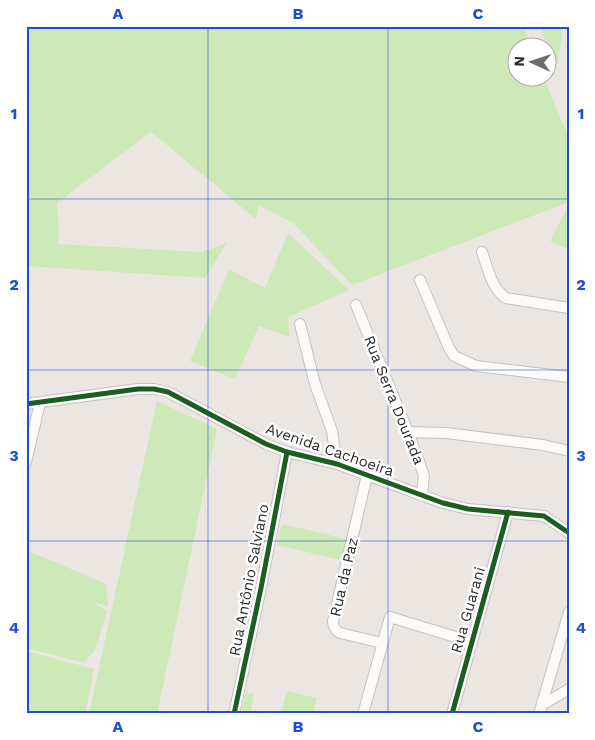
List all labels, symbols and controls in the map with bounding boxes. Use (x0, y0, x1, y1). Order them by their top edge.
text: A (113, 4, 124, 23)
text: B (293, 4, 304, 23)
text: C (473, 4, 484, 23)
north arrow (508, 38, 558, 88)
text: N (511, 56, 527, 67)
text: 1 (11, 104, 17, 123)
text: 1 (578, 104, 584, 123)
text: 2 (9, 275, 19, 294)
text: 2 (576, 275, 586, 294)
street label: Rua Serra Dourada (360, 333, 428, 467)
street label: Avenida Cachoeira (264, 420, 397, 481)
text: 3 (9, 446, 19, 465)
text: 3 (576, 446, 586, 465)
street label: Rua Antônio Salviano (225, 503, 273, 657)
street label: Rua da Paz (326, 536, 362, 618)
street label: Rua Guarani (447, 565, 489, 655)
text: 4 (9, 618, 19, 637)
text: 4 (576, 618, 586, 637)
text: A (113, 717, 124, 736)
text: B (293, 717, 304, 736)
text: C (473, 717, 484, 736)

